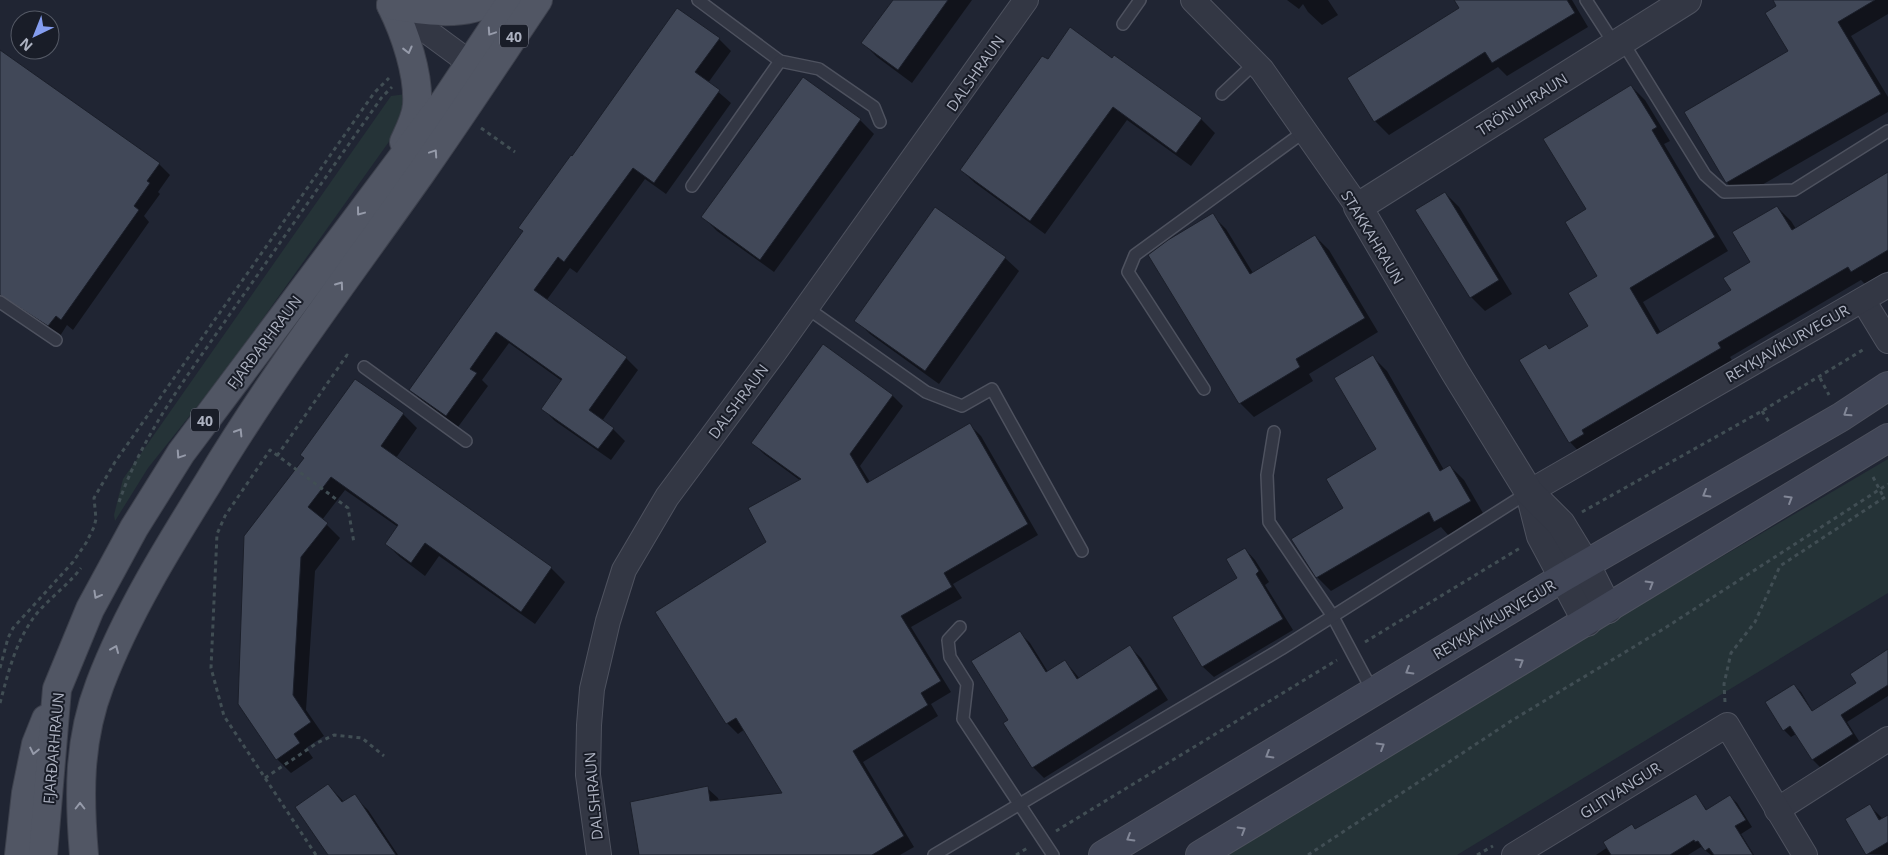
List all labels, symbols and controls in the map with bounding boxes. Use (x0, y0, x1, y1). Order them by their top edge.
north arrow (10, 10, 60, 60)
road number: 40 (500, 24, 528, 48)
one-way arrow (488, 26, 497, 35)
street label: DALSHRAUN (941, 31, 1009, 115)
text: N (15, 34, 36, 56)
one-way arrow (402, 46, 413, 55)
street label: TRÖNUHRAUN (1473, 68, 1571, 140)
one-way arrow (428, 149, 437, 159)
street label: STAKKAHRAUN (1337, 186, 1409, 288)
one-way arrow (358, 206, 366, 215)
one-way arrow (334, 282, 342, 291)
street label: FJARÐARHRAUN (222, 291, 306, 393)
street label: REYKJAVÍKURVEGUR (1722, 299, 1853, 387)
street label: DALSHRAUN (703, 360, 773, 442)
one-way arrow (1844, 407, 1853, 417)
road number: 40 (191, 408, 219, 432)
one-way arrow (232, 429, 242, 438)
one-way arrow (177, 449, 186, 459)
one-way arrow (1703, 488, 1712, 498)
one-way arrow (1784, 496, 1793, 506)
street label: REYKJAVÍKURVEGUR (1429, 574, 1560, 664)
one-way arrow (1645, 580, 1654, 590)
one-way arrow (94, 590, 104, 599)
one-way arrow (108, 645, 119, 654)
one-way arrow (1515, 658, 1524, 668)
one-way arrow (1405, 664, 1414, 674)
street label: FJARÐARHRAUN (38, 691, 68, 805)
one-way arrow (1375, 742, 1384, 752)
one-way arrow (30, 747, 40, 756)
one-way arrow (1266, 748, 1275, 758)
street label: DALSHRAUN (579, 751, 607, 841)
street label: GLITVANGUR (1576, 757, 1665, 823)
one-way arrow (75, 802, 85, 810)
one-way arrow (1236, 826, 1245, 836)
one-way arrow (1127, 832, 1136, 842)

